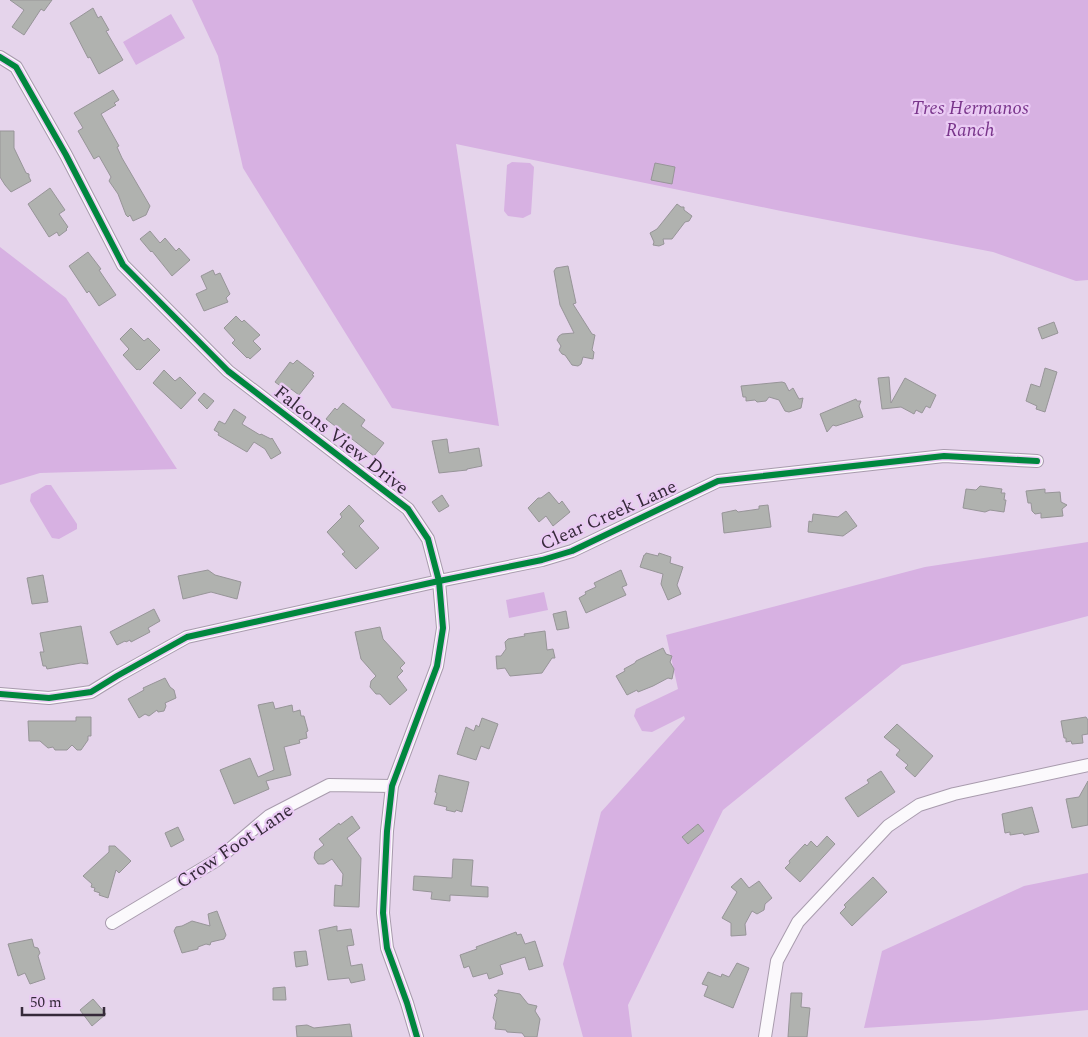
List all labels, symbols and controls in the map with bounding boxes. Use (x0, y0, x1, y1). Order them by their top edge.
park label: Tres Hermanos Ranch (911, 94, 1029, 145)
street label: Falcons View Drive (267, 378, 415, 502)
street label: Clear Creek Lane (536, 472, 682, 558)
street label: Crow Foot Lane (171, 796, 299, 896)
scale bar (22, 984, 105, 1016)
text: 50 m (30, 991, 62, 1014)

